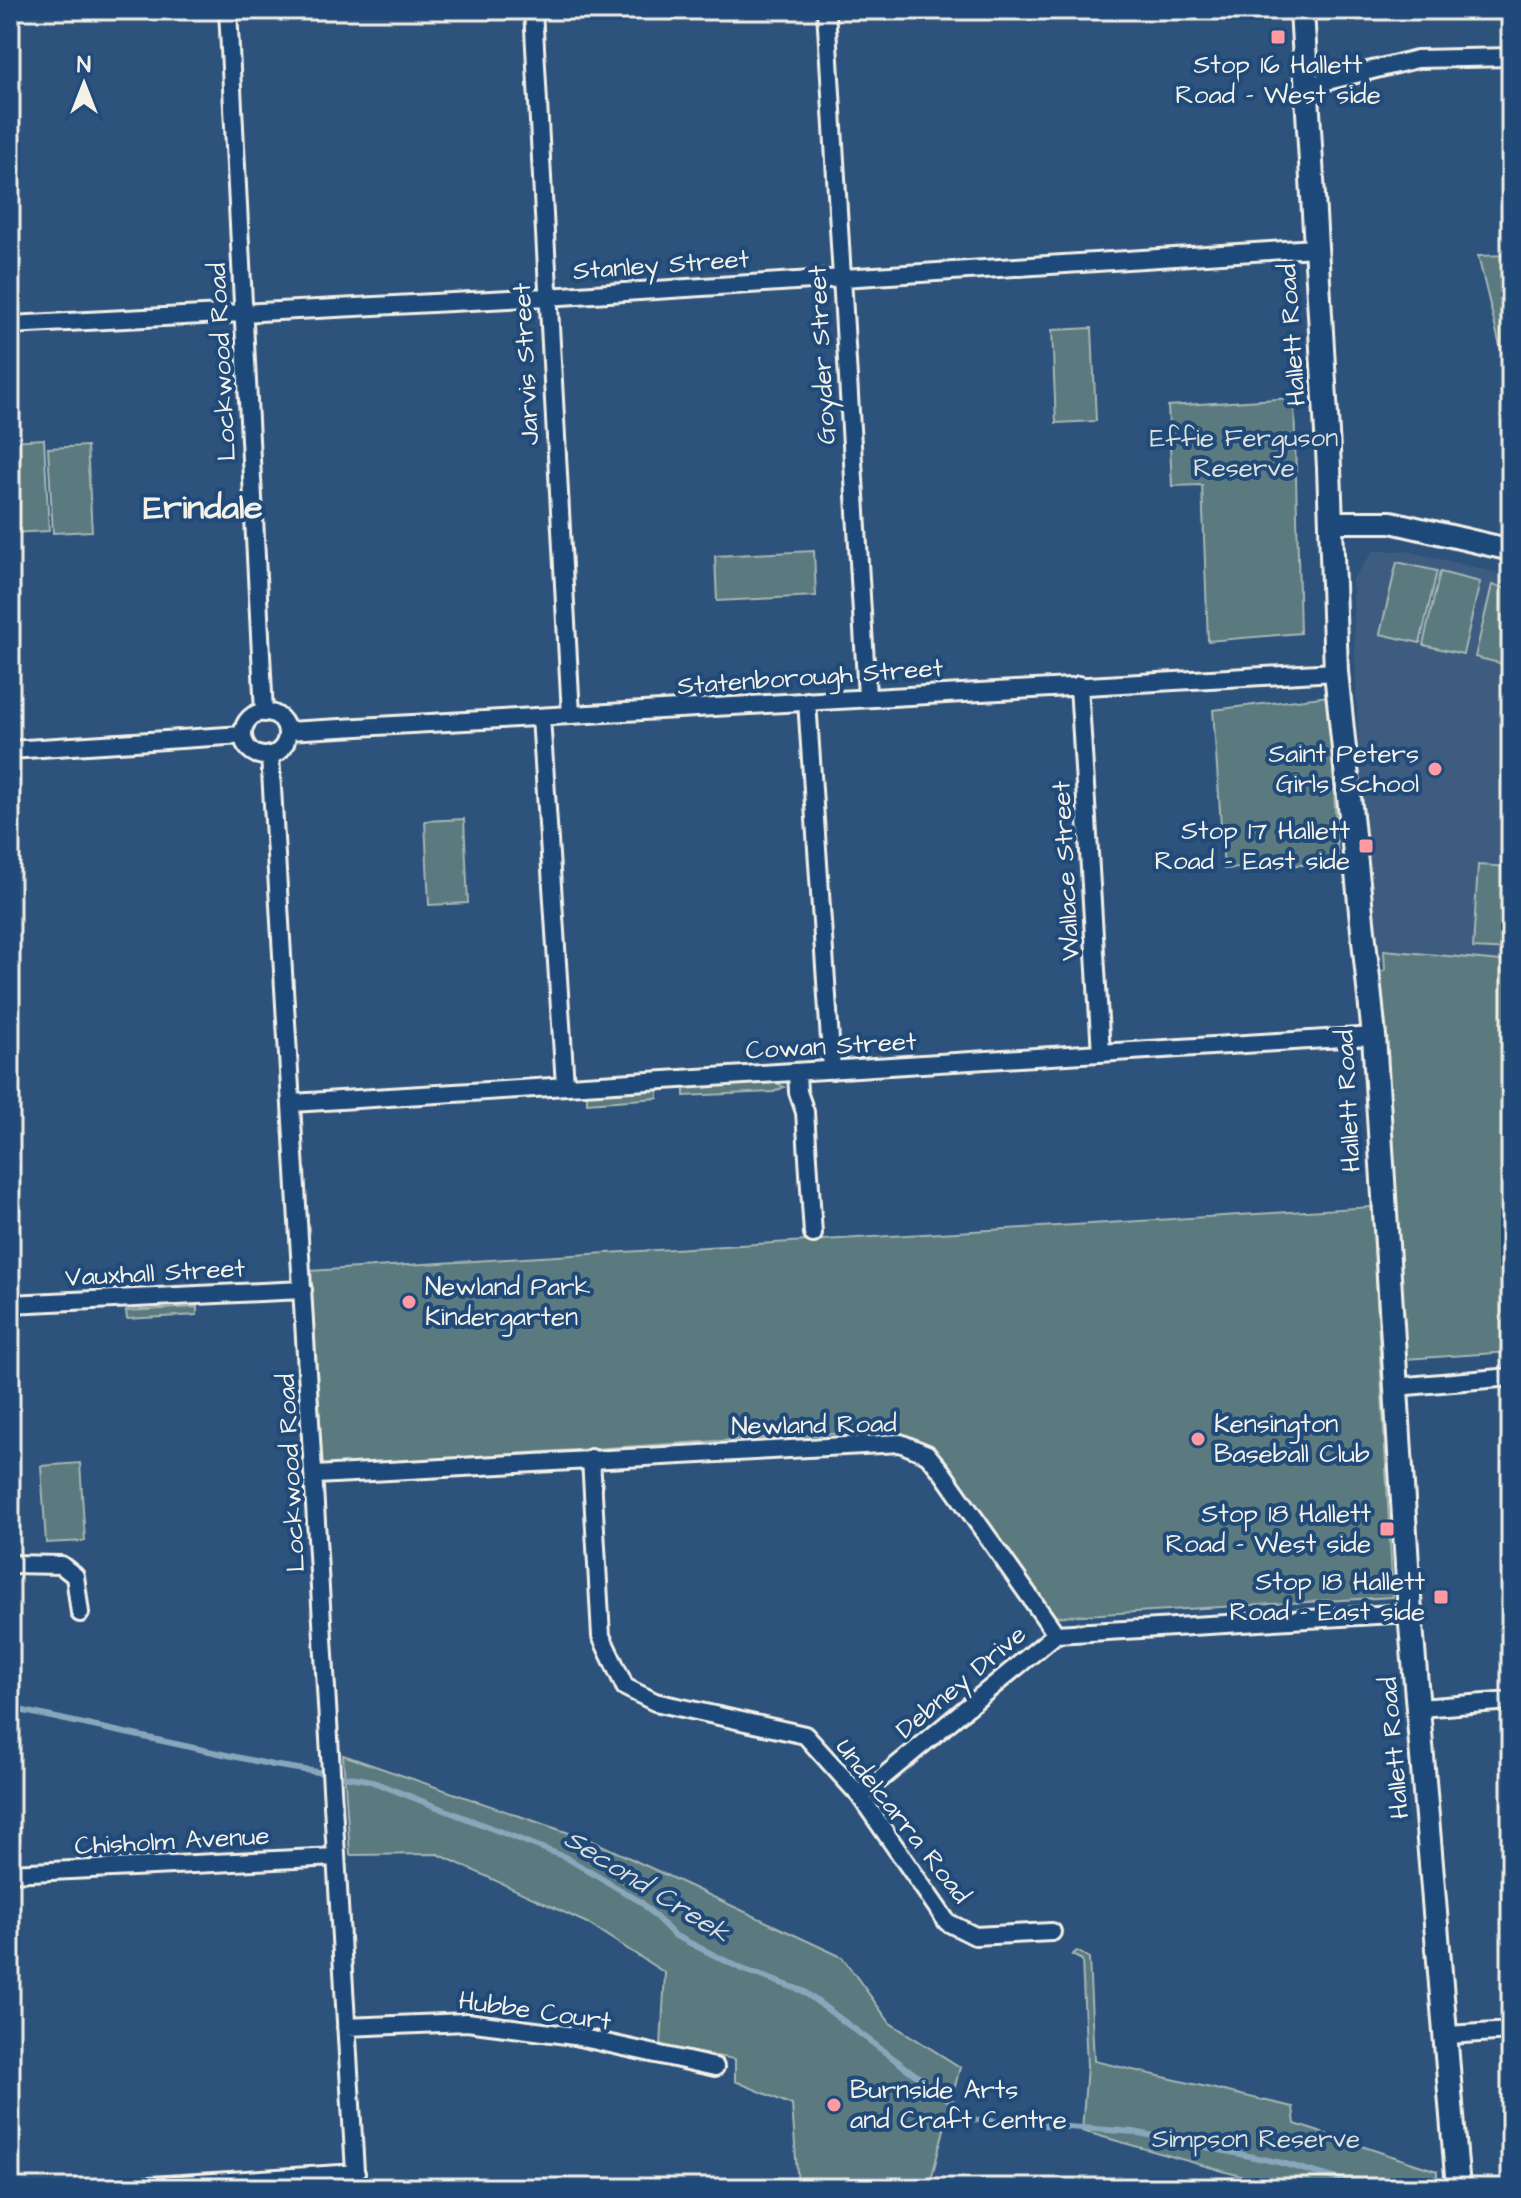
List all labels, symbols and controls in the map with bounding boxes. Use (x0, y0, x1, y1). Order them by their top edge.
marker: Stop 16 Hallett Road - West side (1269, 28, 1287, 46)
north arrow (44, 44, 124, 124)
place label: Stop 16 Hallett Road - West side (1175, 47, 1381, 113)
text: N (77, 50, 91, 81)
street label: Stanley Street (572, 241, 751, 291)
street label: Lockwood Road (199, 262, 245, 462)
street label: Hallett Road (1269, 263, 1315, 407)
street label: Goyder Street (799, 264, 847, 445)
street label: Jarvis Street (504, 281, 548, 446)
park label: Effie Ferguson Reserve (1150, 420, 1338, 486)
district label: Erindale (143, 484, 263, 532)
street label: Statenborough Street (676, 650, 945, 706)
place label: Saint Peters Girls School (1269, 736, 1419, 802)
marker: Saint Peters Girls School (1426, 760, 1444, 778)
street label: Wallace Street (1043, 780, 1089, 962)
place label: Stop 17 Hallett Road - East side (1154, 813, 1350, 879)
marker: Stop 17 Hallett Road - East side (1357, 837, 1375, 855)
street label: Cowan Street (745, 1024, 918, 1068)
street label: Hallett Road (1326, 1029, 1370, 1173)
street label: Vauxhall Street (64, 1250, 246, 1296)
place label: Newland Park Kindergarten (425, 1269, 591, 1337)
marker: Newland Park Kindergarten (400, 1293, 418, 1311)
street label: Lockwood Road (268, 1373, 314, 1573)
street label: Newland Road (731, 1406, 897, 1444)
place label: Kensington Baseball Club (1214, 1406, 1370, 1472)
marker: Kensington Baseball Club (1189, 1430, 1207, 1448)
place label: Stop 18 Hallett Road - West side (1166, 1496, 1371, 1562)
marker: Stop 18 Hallett Road - West side (1378, 1520, 1396, 1538)
place label: Stop 18 Hallett Road - East side (1229, 1564, 1425, 1630)
marker: Stop 18 Hallett Road - East side (1432, 1588, 1450, 1606)
street label: Debney Drive (888, 1617, 1035, 1749)
street label: Hallett Road (1370, 1676, 1418, 1820)
street label: Undelcarra Road (827, 1731, 979, 1911)
street label: Chisholm Avenue (74, 1818, 270, 1864)
water label: Second Creek (557, 1819, 738, 1953)
street label: Hubbe Court (456, 1982, 614, 2040)
place label: Burnside Arts and Craft Centre (850, 2072, 1067, 2138)
marker: Burnside Arts and Craft Centre (825, 2096, 843, 2114)
park label: Simpson Reserve (1152, 2121, 1360, 2157)

